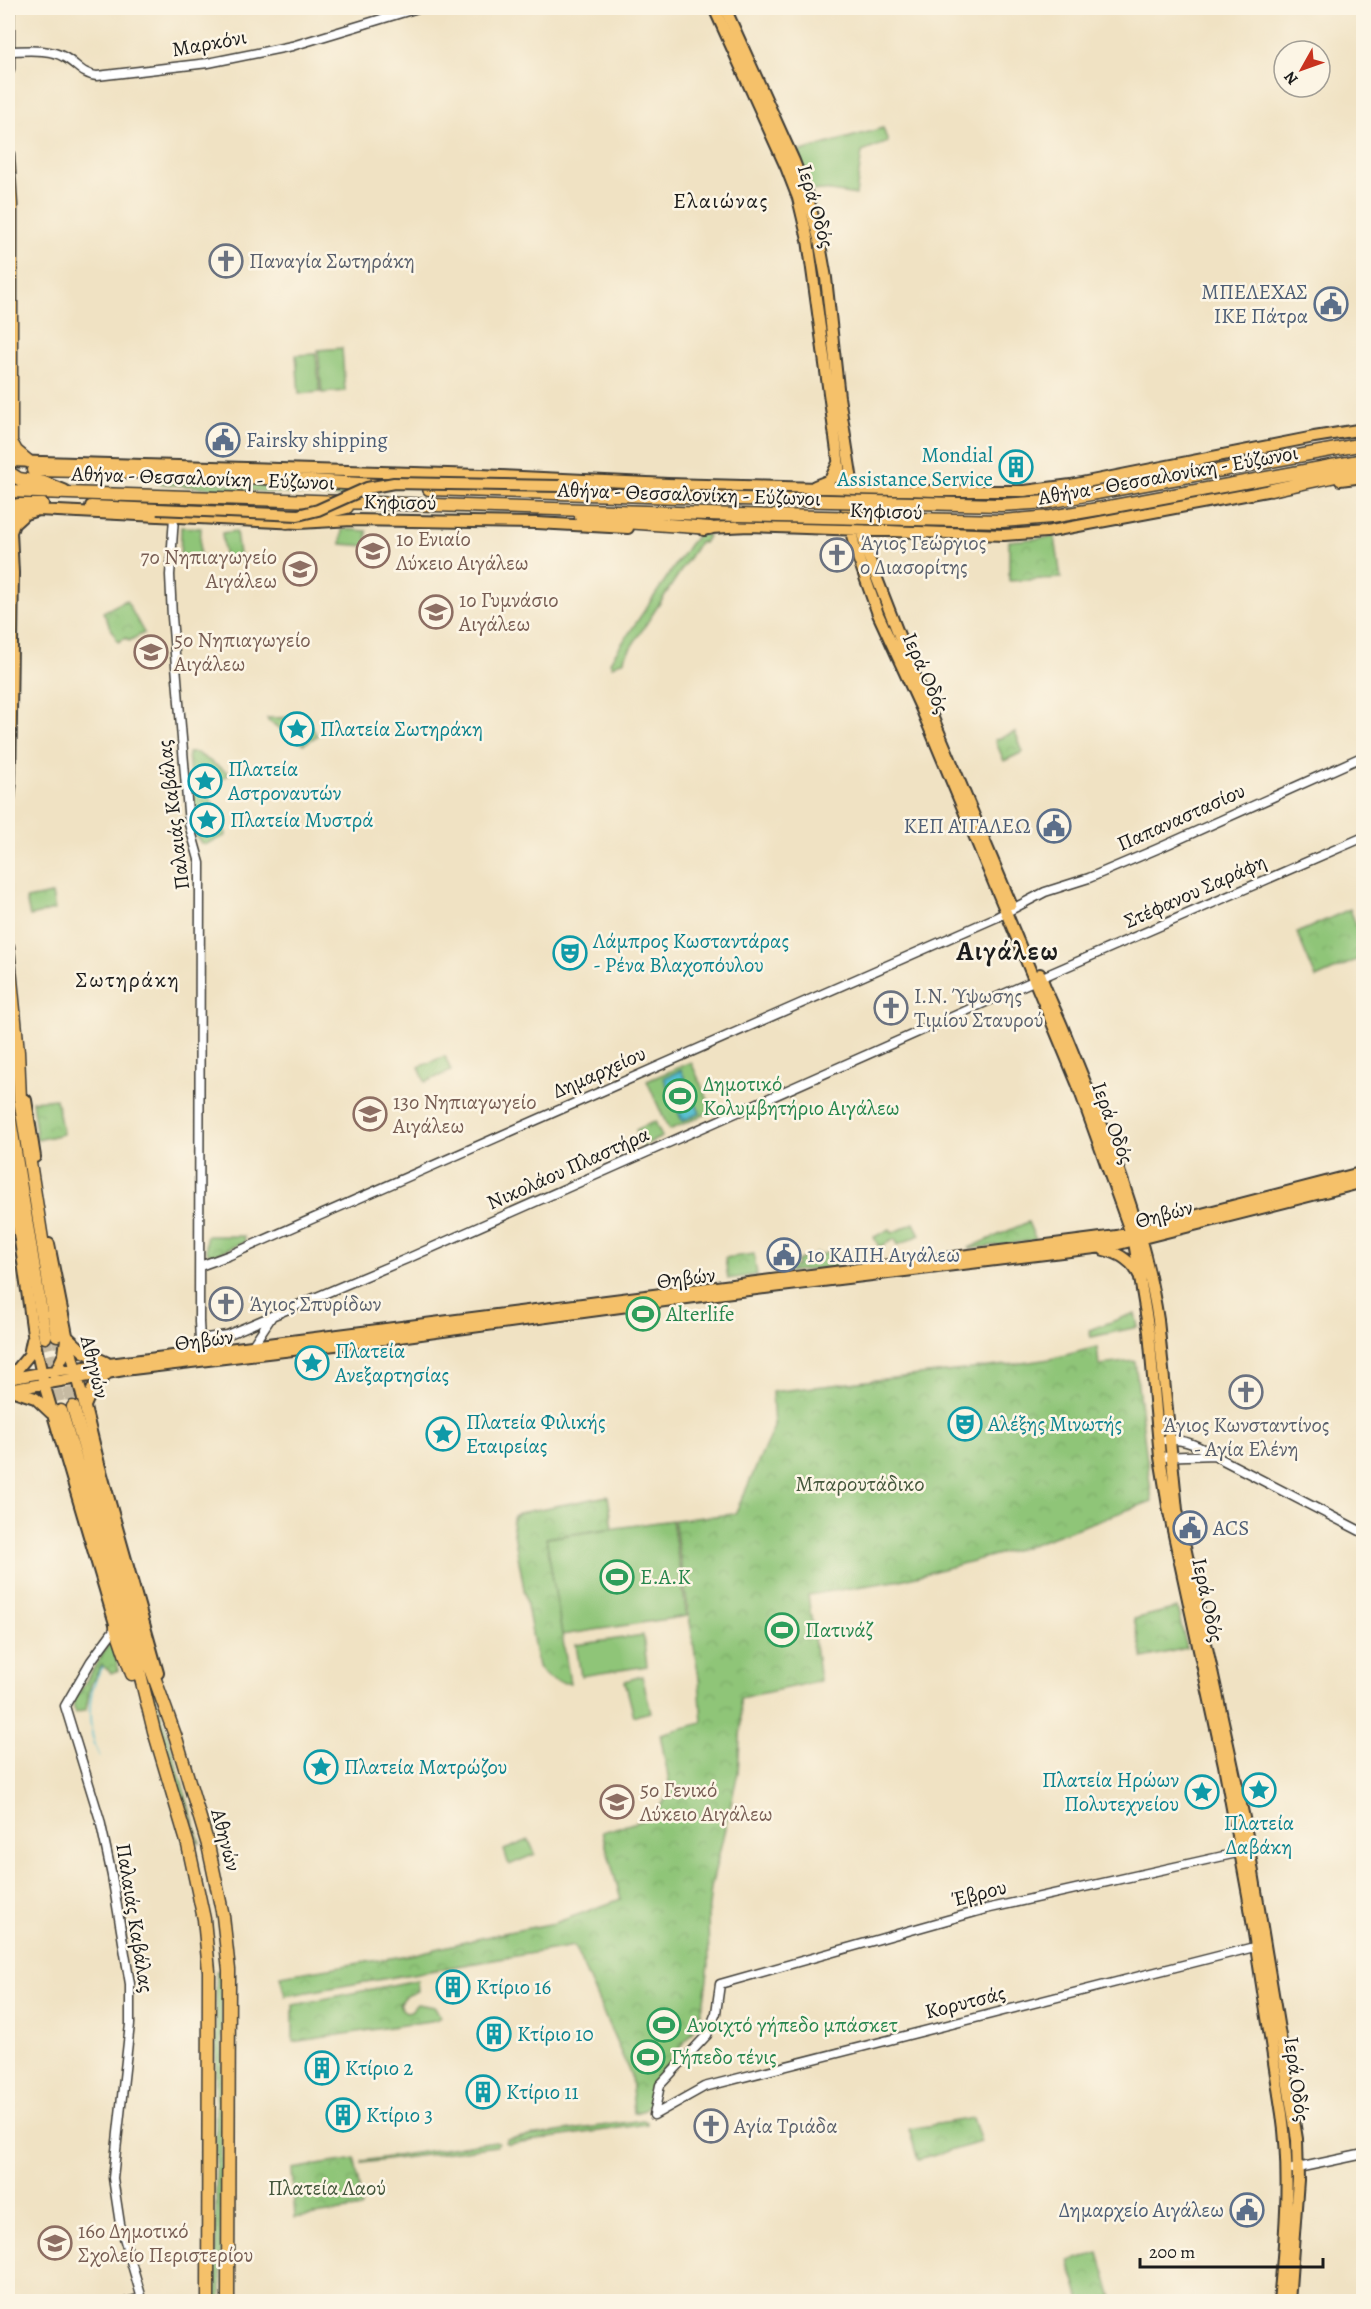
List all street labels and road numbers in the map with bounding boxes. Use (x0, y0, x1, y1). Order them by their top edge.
street label: Μαρκόνι (170, 23, 249, 63)
street label: Ιερά Οδός (791, 161, 841, 251)
street label: Αθήνα - Θεσσαλονίκη - Εύζωνοι (1035, 438, 1300, 512)
street label: Αθήνα - Θεσσαλονίκη - Εύζωνοι (70, 459, 335, 497)
street label: Αθήνα - Θεσσαλονίκη - Εύζωνοι (556, 475, 821, 513)
street label: Κηφισού (363, 487, 437, 517)
street label: Κηφισού (849, 496, 923, 526)
street label: Ιερά Οδός (896, 628, 956, 718)
street label: Παλαιάς Καβάλας (150, 738, 196, 892)
street label: Παπαναστασίου (1113, 776, 1249, 858)
street label: Στέφανου Σαράφη (1119, 847, 1271, 935)
street label: Δημαρχείου (548, 1039, 650, 1105)
street label: Ιερά Οδός (1085, 1078, 1141, 1168)
street label: Νικολάου Πλαστήρα (482, 1120, 654, 1216)
street label: Θηβών (1132, 1193, 1196, 1235)
street label: Θηβών (655, 1260, 717, 1295)
street label: Θηβών (173, 1322, 235, 1357)
street label: Αθηνών (73, 1332, 116, 1402)
street label: Ιερά Οδός (1185, 1555, 1231, 1645)
street label: Αθηνών (204, 1805, 248, 1875)
street label: Παλαιάς Καβάλας (109, 1841, 161, 1995)
street label: Έβρου (949, 1873, 1009, 1913)
street label: Κορυτσάς (922, 1979, 1008, 2025)
street label: Ιερά Οδός (1277, 2035, 1317, 2123)

